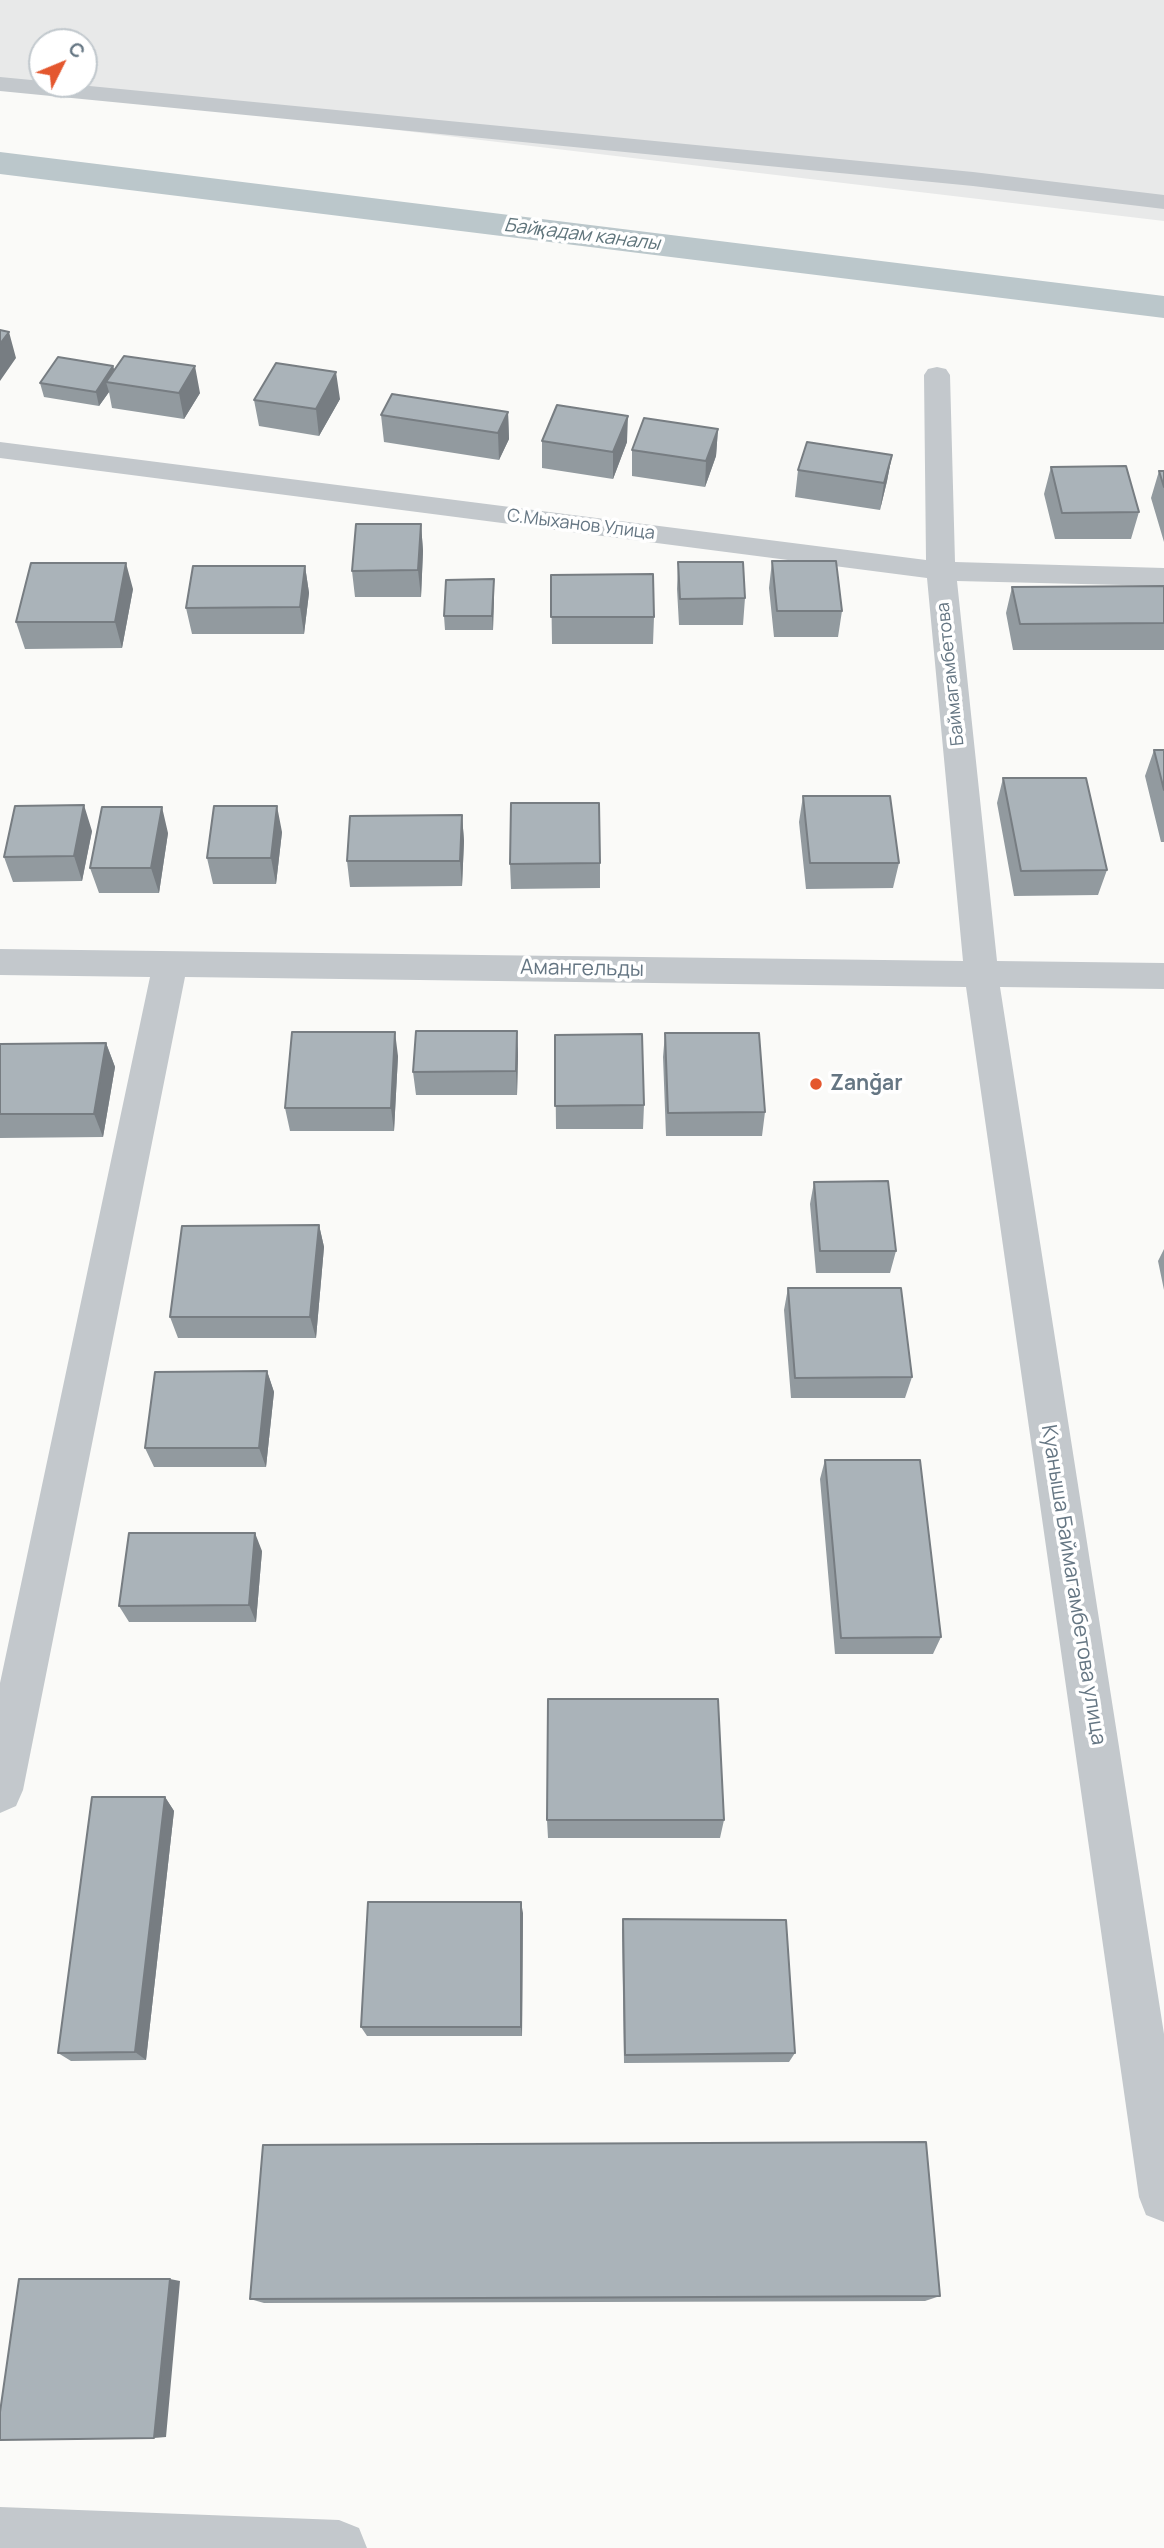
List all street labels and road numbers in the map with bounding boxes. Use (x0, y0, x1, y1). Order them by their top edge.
street label: С.Мыханов Улица (506, 505, 656, 545)
street label: Баймагамбетова (933, 601, 969, 747)
street label: Амангельды (520, 955, 644, 983)
street label: Куаныша Баймагамбетова улица (1035, 1423, 1111, 1747)

